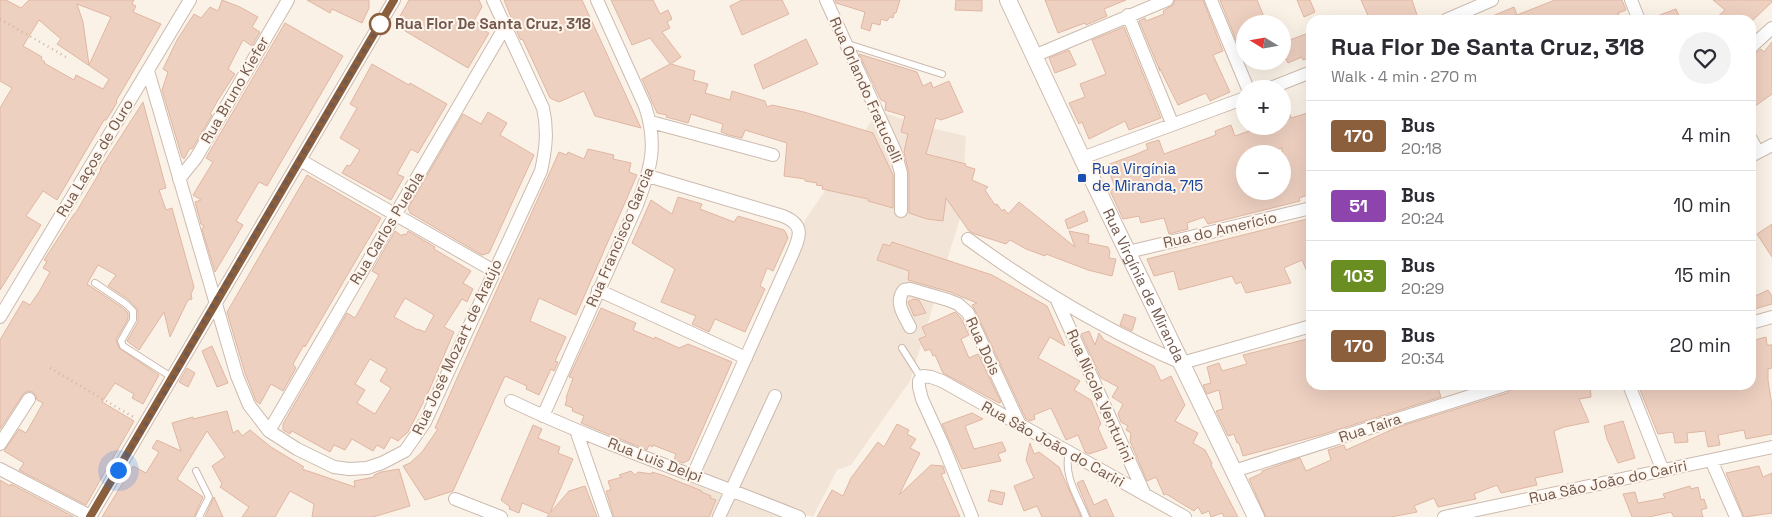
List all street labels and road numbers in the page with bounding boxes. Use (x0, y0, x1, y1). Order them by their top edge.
street label: Rua Orlando Fratucelli (826, 14, 907, 166)
street label: Rua Bruno Kiefer (196, 33, 273, 147)
street label: Rua Laços de Ouro (52, 95, 137, 220)
street label: Rua Francisco Garcia (581, 164, 658, 310)
street label: Rua Carlos Puebla (345, 167, 428, 288)
street label: Rua Virgínia de Miranda (1099, 205, 1190, 366)
street label: Rua do Amerício (1161, 207, 1279, 252)
street label: Rua José Mozart de Araújo (407, 256, 506, 438)
street label: Rua Dois (962, 314, 1005, 378)
street label: Rua Nicola Venturini (1063, 326, 1138, 465)
street label: Rua São João do Cariri (978, 396, 1128, 491)
street label: Rua Taira (1336, 408, 1404, 447)
street label: Rua Luis Delpi (605, 433, 705, 486)
street label: Rua São João do Cariri (1527, 455, 1689, 508)

